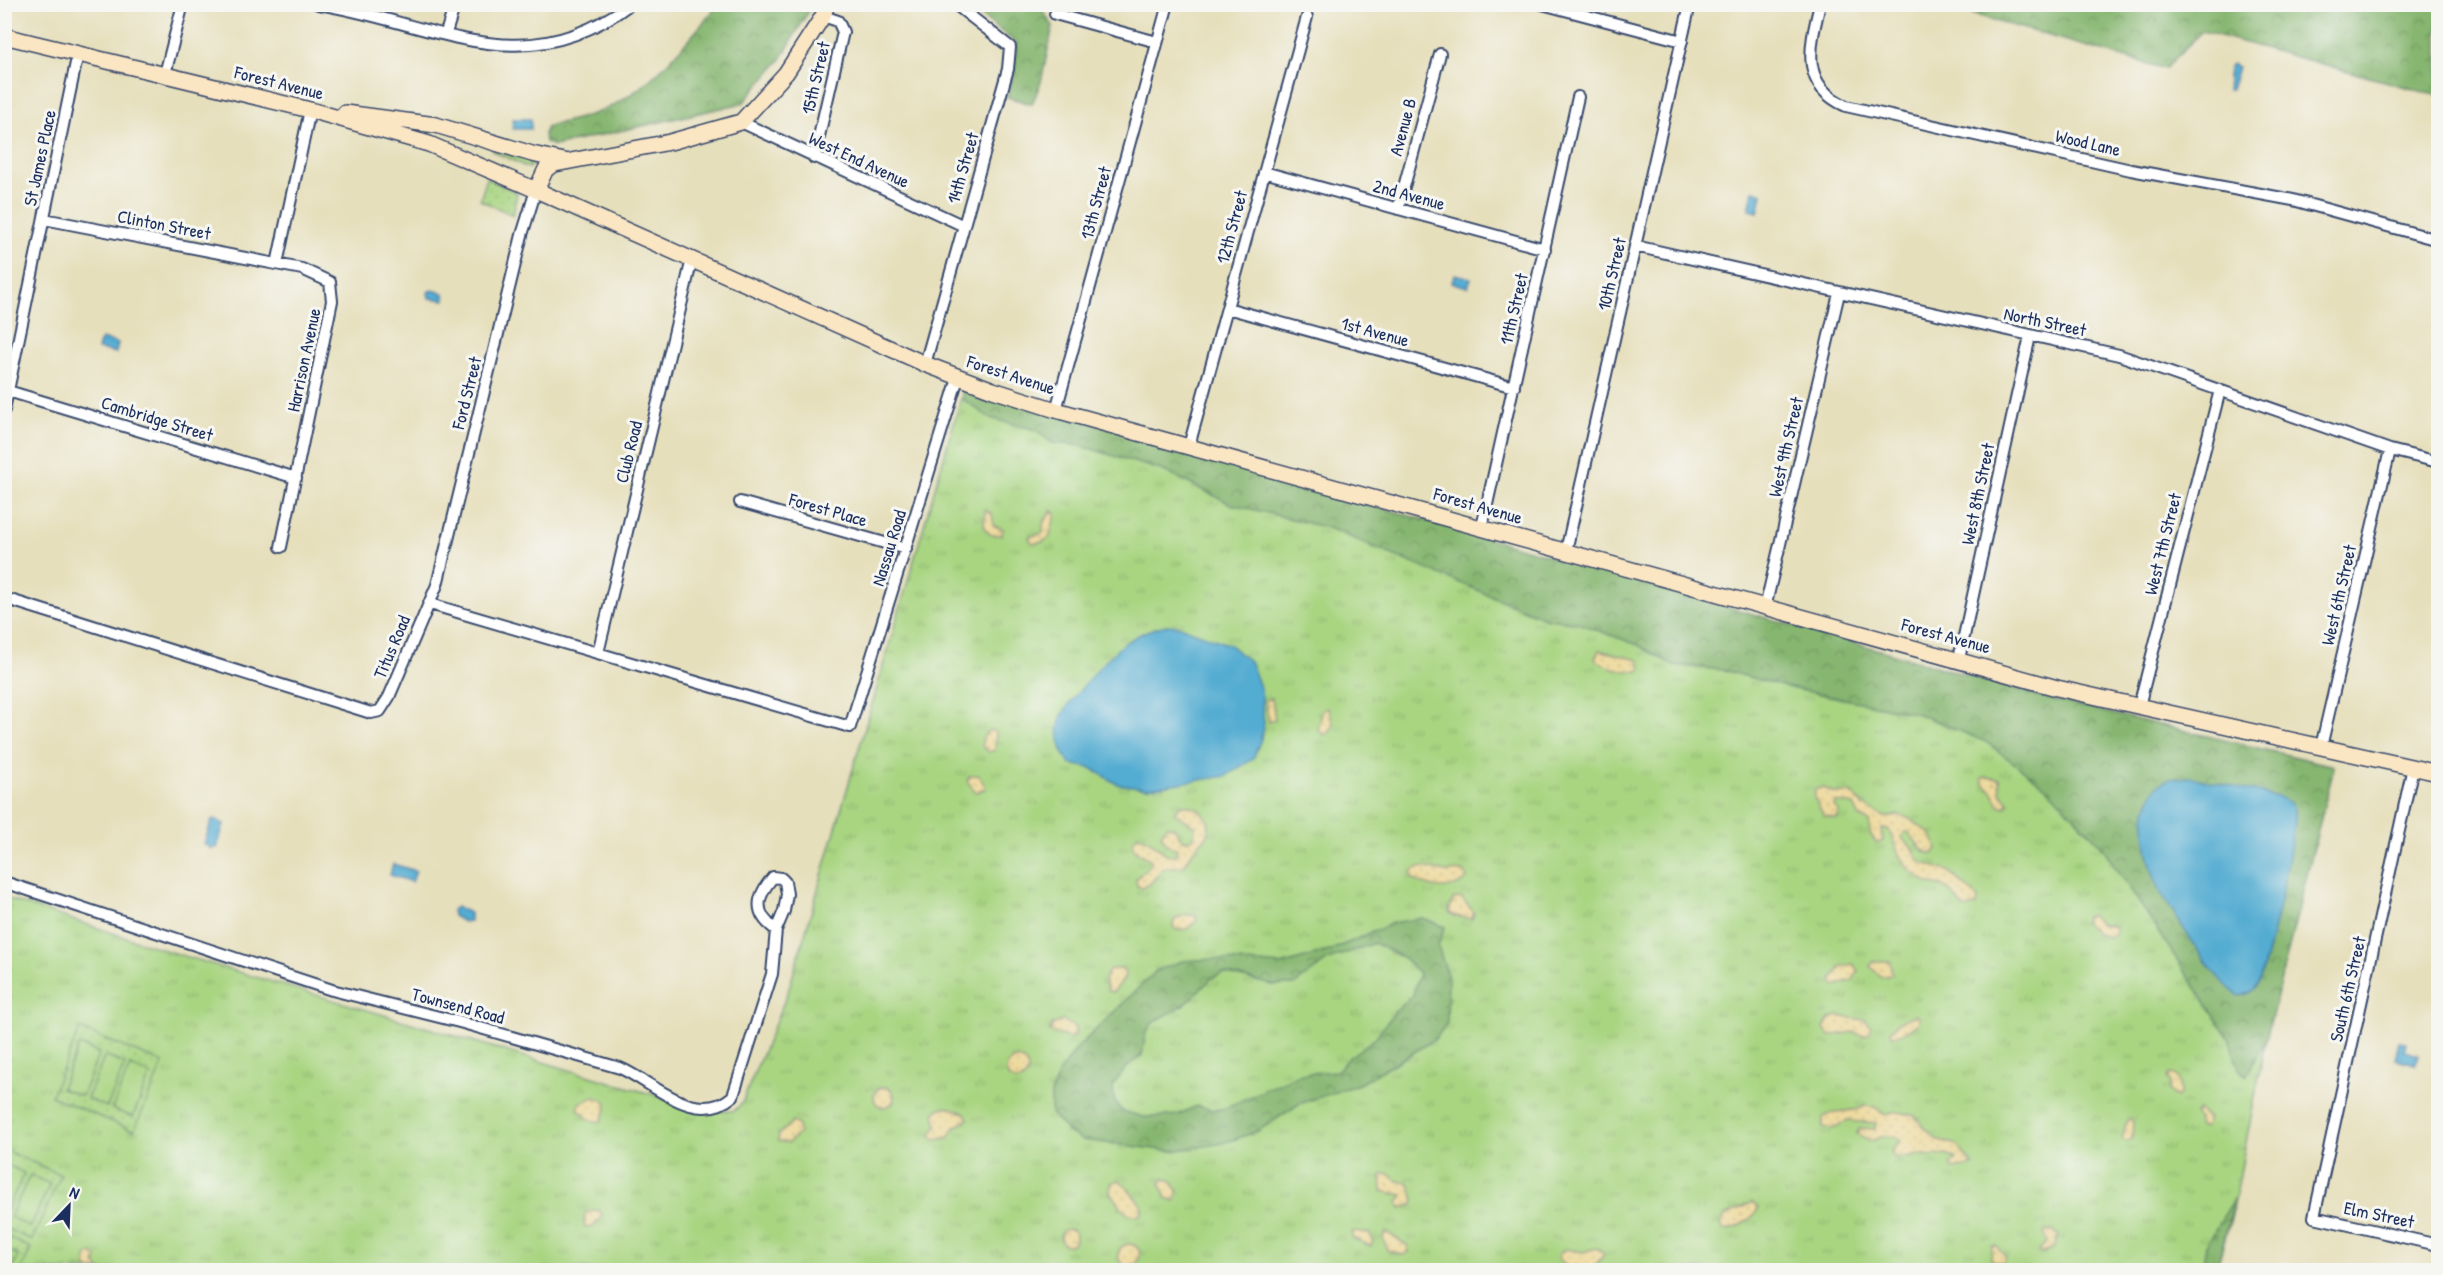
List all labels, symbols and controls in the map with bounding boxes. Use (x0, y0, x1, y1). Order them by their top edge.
street label: 15th Street (795, 38, 836, 117)
street label: Forest Avenue (231, 59, 326, 106)
street label: Avenue B (1383, 95, 1422, 159)
street label: St James Place (17, 108, 62, 208)
street label: Wood Lane (2053, 123, 2123, 162)
street label: West End Avenue (805, 125, 914, 194)
street label: 14th Street (940, 129, 985, 206)
street label: 13th Street (1074, 163, 1117, 242)
street label: 2nd Avenue (1370, 173, 1448, 216)
street label: 12th Street (1210, 187, 1253, 266)
street label: Clinton Street (115, 203, 214, 246)
street label: 10th Street (1591, 234, 1632, 313)
street label: 11th Street (1493, 270, 1534, 347)
street label: North Street (2002, 301, 2089, 343)
street label: Harrison Avenue (280, 306, 327, 414)
street label: 1st Avenue (1338, 310, 1412, 353)
street label: Forest Avenue (963, 348, 1058, 400)
street label: Ford Street (445, 353, 488, 433)
street label: Cambridge Street (98, 390, 217, 448)
street label: West 9th Street (1762, 394, 1809, 499)
street label: Club Road (609, 418, 648, 485)
street label: West 8th Street (1955, 440, 2001, 547)
street label: Forest Avenue (1430, 481, 1525, 530)
street label: Forest Place (785, 486, 870, 533)
street label: West 7th Street (2138, 490, 2187, 597)
street label: Nassau Road (865, 507, 912, 589)
street label: West 6th Street (2315, 541, 2362, 648)
street label: Titus Road (367, 611, 416, 682)
street label: Forest Avenue (1898, 611, 1993, 659)
street label: South 6th Street (2323, 933, 2372, 1044)
street label: Townsend Road (409, 981, 507, 1030)
north arrow (39, 1176, 99, 1236)
text: N (67, 1180, 84, 1204)
street label: Elm Street (2342, 1195, 2417, 1234)

